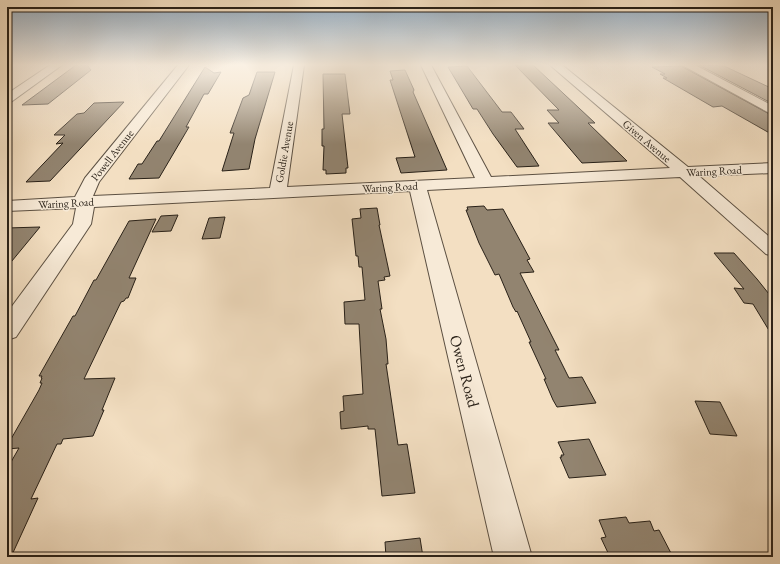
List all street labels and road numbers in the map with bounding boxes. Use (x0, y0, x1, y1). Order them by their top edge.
street label: Given Avenue (620, 117, 675, 166)
street label: Goldie Avenue (272, 119, 296, 184)
street label: Powell Avenue (88, 126, 137, 184)
street label: Waring Road (686, 163, 743, 179)
street label: Waring Road (362, 179, 419, 195)
street label: Waring Road (38, 195, 95, 211)
street label: Owen Road (445, 333, 484, 411)

